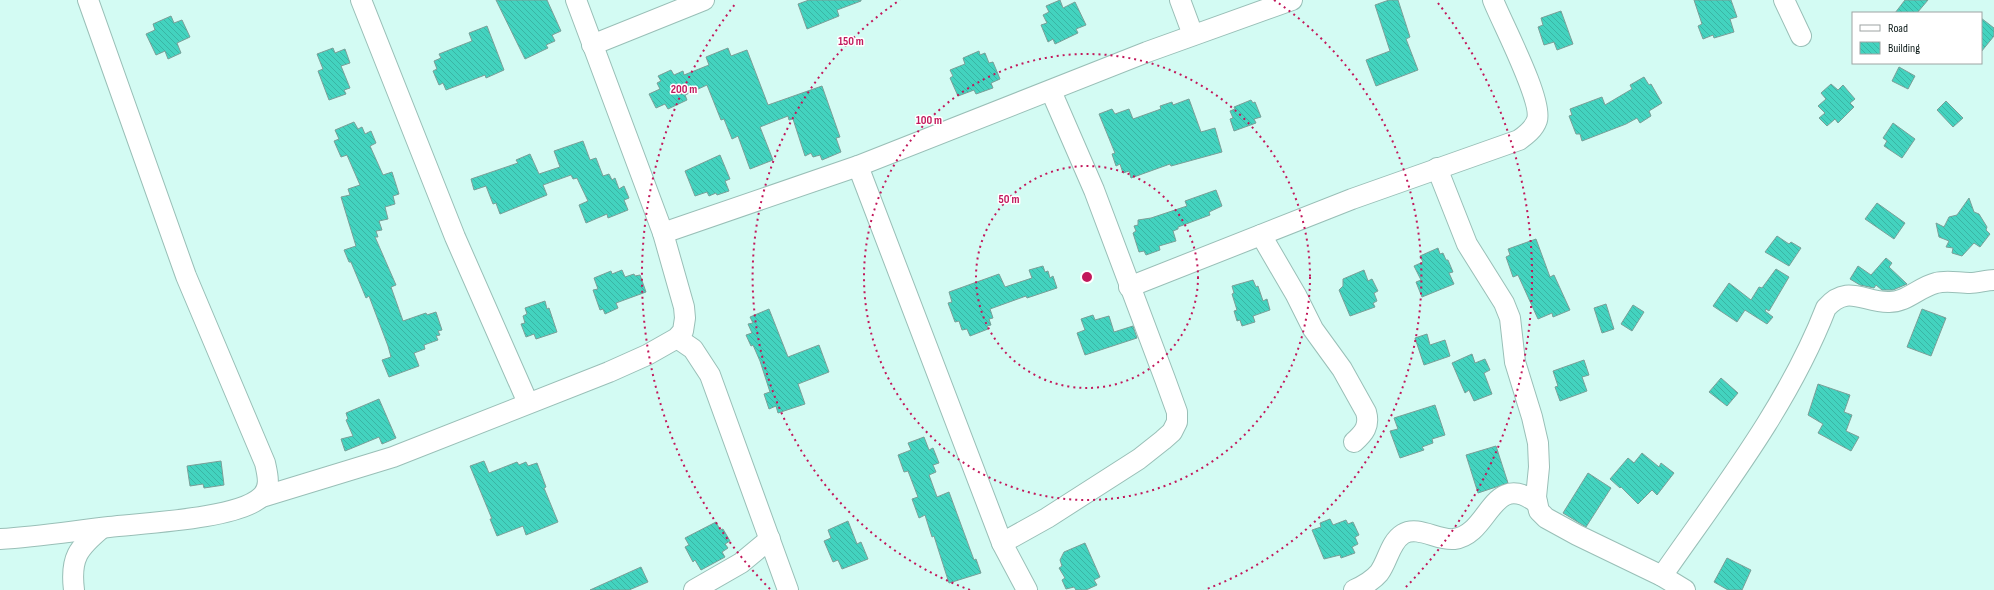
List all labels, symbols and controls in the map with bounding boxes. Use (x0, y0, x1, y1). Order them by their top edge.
legend (1852, 12, 1982, 64)
text: Road (1888, 21, 1908, 36)
text: 150 m (838, 34, 864, 49)
text: Building (1888, 41, 1920, 56)
text: 200 m (671, 82, 697, 97)
text: 100 m (916, 113, 942, 128)
text: 50 m (999, 192, 1019, 207)
centre of rings (1080, 270, 1094, 284)

